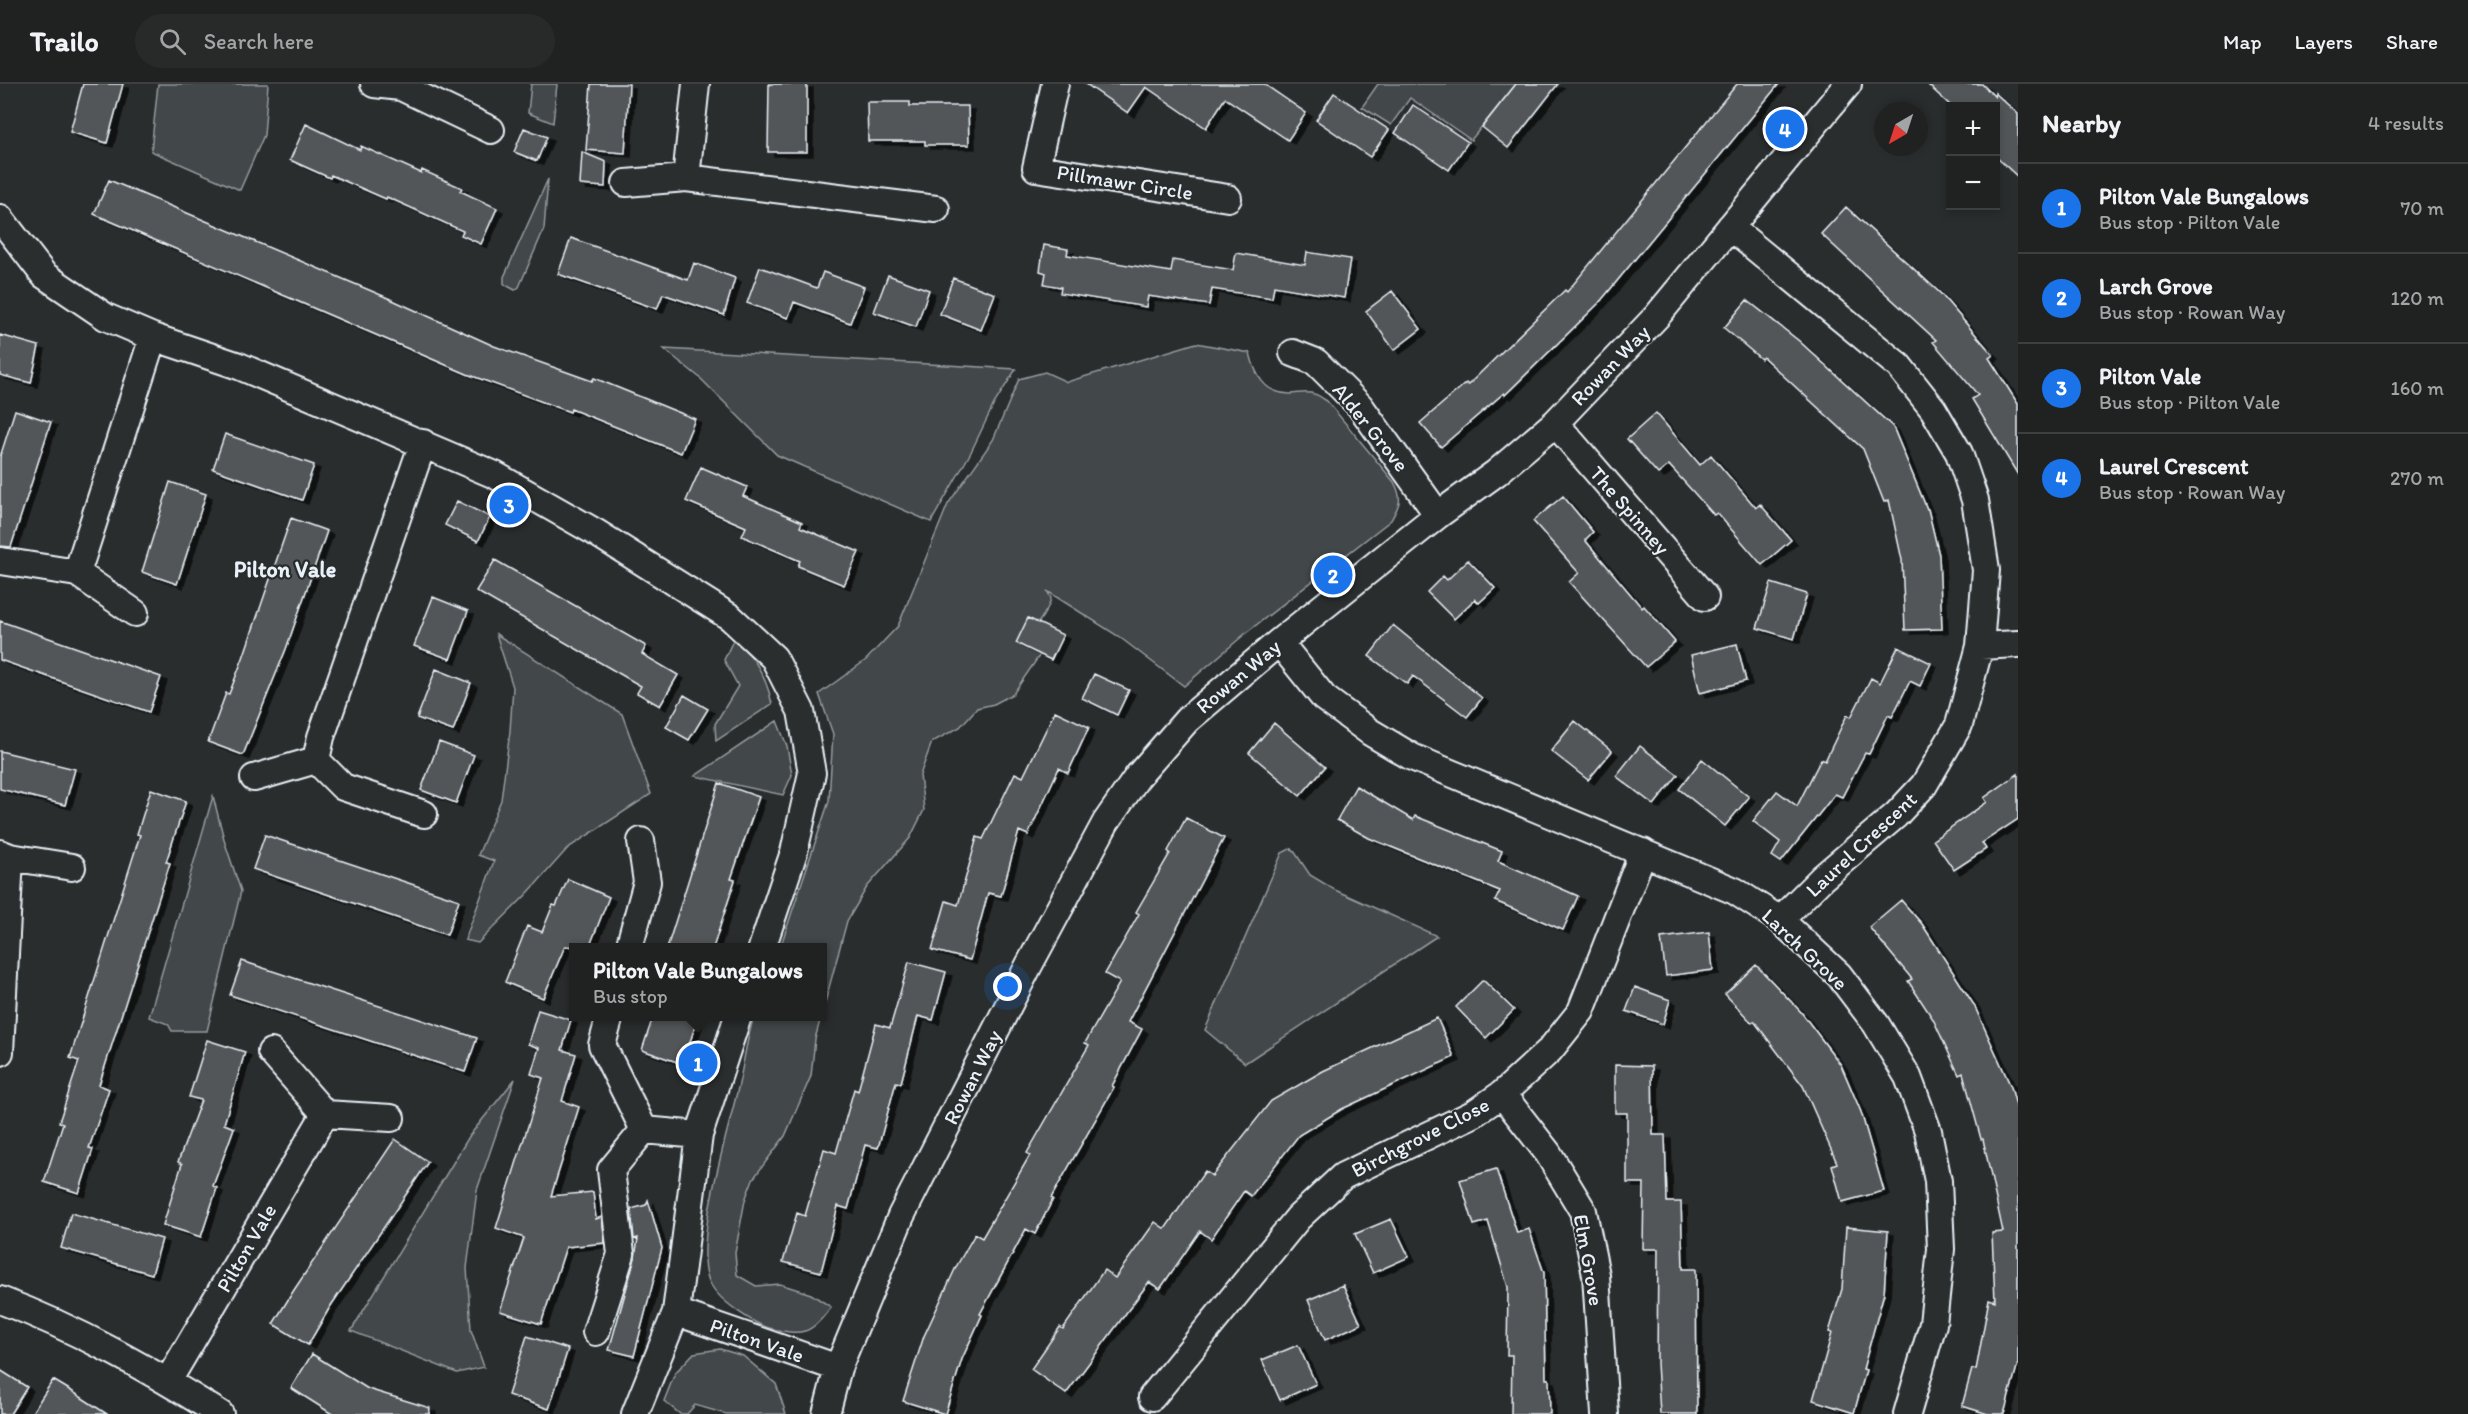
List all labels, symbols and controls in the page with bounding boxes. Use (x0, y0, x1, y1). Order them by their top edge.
search box (135, 14, 555, 68)
text: Trailo (30, 24, 99, 58)
icon: search (156, 25, 189, 58)
text: Search here (204, 28, 314, 55)
text: Map (2223, 29, 2262, 54)
text: Layers (2295, 29, 2353, 54)
text: Share (2386, 29, 2438, 54)
north arrow (1874, 102, 1928, 156)
map controls (1946, 102, 2000, 210)
button: + (1946, 102, 2000, 156)
pin: 4 (1766, 106, 1804, 152)
text: Nearby (2042, 107, 2121, 139)
text: 4 results (2368, 111, 2444, 135)
button: − (1946, 156, 2000, 210)
street label: Pillmawr Circle (1055, 159, 1195, 205)
text: Pilton Vale Bungalows (2099, 183, 2309, 210)
text: 1 (2057, 196, 2066, 220)
text: 70 m (2400, 196, 2444, 220)
text: Bus stop · Pilton Vale (2099, 210, 2280, 234)
text: Larch Grove (2099, 273, 2213, 300)
text: 2 (2056, 286, 2067, 310)
text: 120 m (2391, 286, 2444, 310)
text: Bus stop · Rowan Way (2099, 300, 2285, 324)
street label: Rowan Way (1565, 319, 1655, 411)
text: Pilton Vale (2099, 363, 2201, 390)
text: 3 (2056, 376, 2067, 400)
text: 160 m (2391, 376, 2444, 400)
street label: Alder Grove (1328, 378, 1414, 476)
text: Bus stop · Pilton Vale (2099, 390, 2280, 414)
text: Laurel Crescent (2099, 453, 2248, 480)
street label: The Spinney (1585, 461, 1675, 559)
text: 4 (2055, 466, 2068, 490)
text: 270 m (2390, 466, 2444, 490)
text: Bus stop · Rowan Way (2099, 480, 2285, 504)
pin: 3 (490, 482, 528, 528)
pin: 2 (1314, 552, 1352, 598)
district label: Pilton Vale (234, 556, 336, 583)
street label: Rowan Way (1191, 633, 1285, 719)
street label: Laurel Crescent (1800, 786, 1922, 902)
street label: Larch Grove (1757, 903, 1853, 995)
popup (569, 943, 827, 1021)
text: Pilton Vale Bungalows (593, 957, 803, 984)
your location (993, 972, 1022, 1001)
text: Bus stop (593, 984, 668, 1008)
street label: Rowan Way (938, 1026, 1006, 1128)
pin: 1 (678, 1040, 718, 1086)
street label: Birchgrove Close (1347, 1091, 1493, 1183)
street label: Pilton Vale (211, 1199, 281, 1297)
street label: Elm Grove (1569, 1212, 1609, 1308)
street label: Pilton Vale (707, 1312, 807, 1368)

